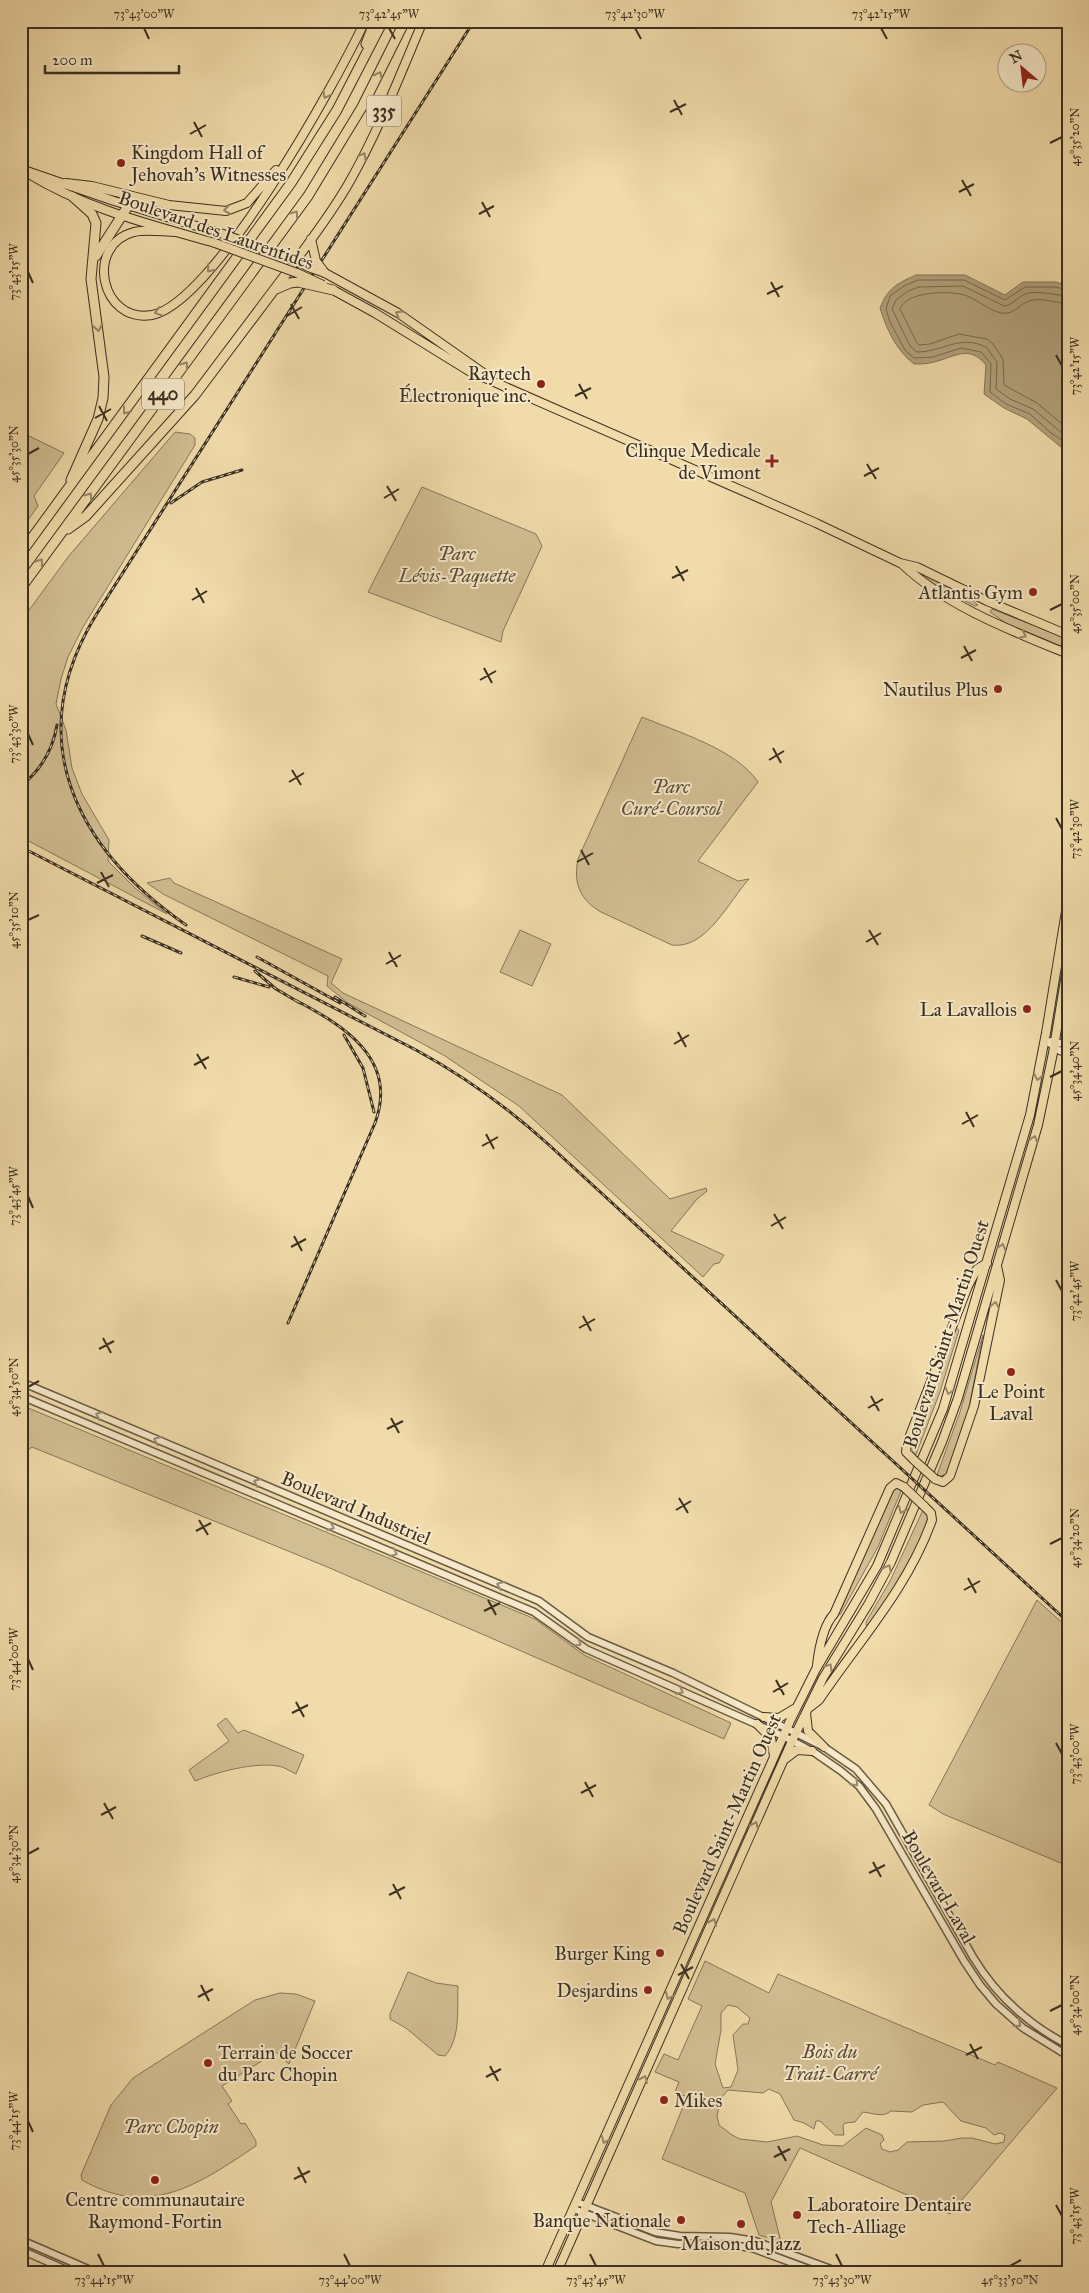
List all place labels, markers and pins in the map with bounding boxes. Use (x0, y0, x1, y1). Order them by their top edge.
place label: Kingdom Hall of Jehovah's Witnesses (129, 141, 286, 187)
marker: Kingdom Hall of Jehovah's Witnesses (115, 157, 127, 169)
place label: Raytech Électronique inc. (399, 362, 531, 408)
marker: Raytech Électronique inc. (535, 378, 547, 390)
place label: Clinque Medicale de Vimont (625, 439, 761, 484)
marker: Clinque Medicale de Vimont (765, 454, 779, 468)
place label: Atlantis Gym (918, 581, 1023, 604)
marker: Atlantis Gym (1027, 586, 1039, 598)
place label: Nautilus Plus (883, 678, 988, 701)
marker: Nautilus Plus (992, 683, 1004, 695)
place label: La Lavallois (920, 998, 1017, 1021)
marker: La Lavallois (1021, 1003, 1033, 1015)
marker: Le Point Laval (1005, 1366, 1017, 1378)
place label: Le Point Laval (977, 1380, 1045, 1425)
place label: Burger King (554, 1942, 650, 1966)
marker: Burger King (654, 1947, 666, 1959)
place label: Desjardins (556, 1979, 638, 2002)
marker: Desjardins (642, 1984, 654, 1996)
place label: Terrain de Soccer du Parc Chopin (218, 2041, 353, 2086)
marker: Terrain de Soccer du Parc Chopin (202, 2057, 214, 2069)
place label: Mikes (674, 2089, 722, 2112)
marker: Mikes (658, 2094, 670, 2106)
marker: Centre communautaire Raymond-Fortin (149, 2174, 161, 2186)
place label: Centre communautaire Raymond-Fortin (65, 2188, 245, 2233)
place label: Laboratoire Dentaire Tech-Alliage (807, 2193, 972, 2239)
place label: Banque Nationale (532, 2209, 671, 2233)
marker: Laboratoire Dentaire Tech-Alliage (791, 2209, 803, 2221)
marker: Banque Nationale (675, 2214, 687, 2226)
marker: Maison du Jazz (735, 2218, 747, 2230)
place label: Maison du Jazz (681, 2232, 801, 2256)

